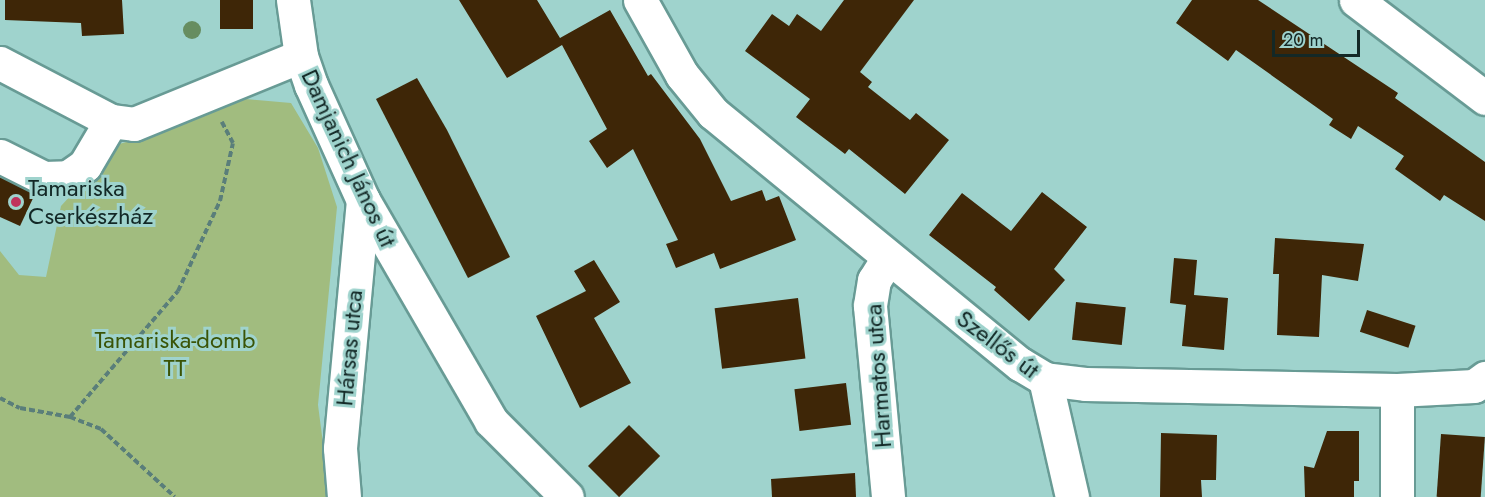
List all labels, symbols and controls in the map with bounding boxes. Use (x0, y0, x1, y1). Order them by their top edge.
scale bar (1275, 18, 1364, 56)
text: 20 m (1283, 27, 1323, 53)
street label: Damjanich János út (295, 65, 403, 251)
place label: Tamariska Cserkészház (28, 174, 153, 230)
marker: Tamariska Cserkészház (9, 195, 23, 209)
street label: Hársas utca (330, 289, 368, 407)
street label: Harmatos utca (859, 303, 897, 449)
street label: Szellős út (951, 304, 1045, 384)
park label: Tamariska-domb TT (94, 326, 256, 382)

